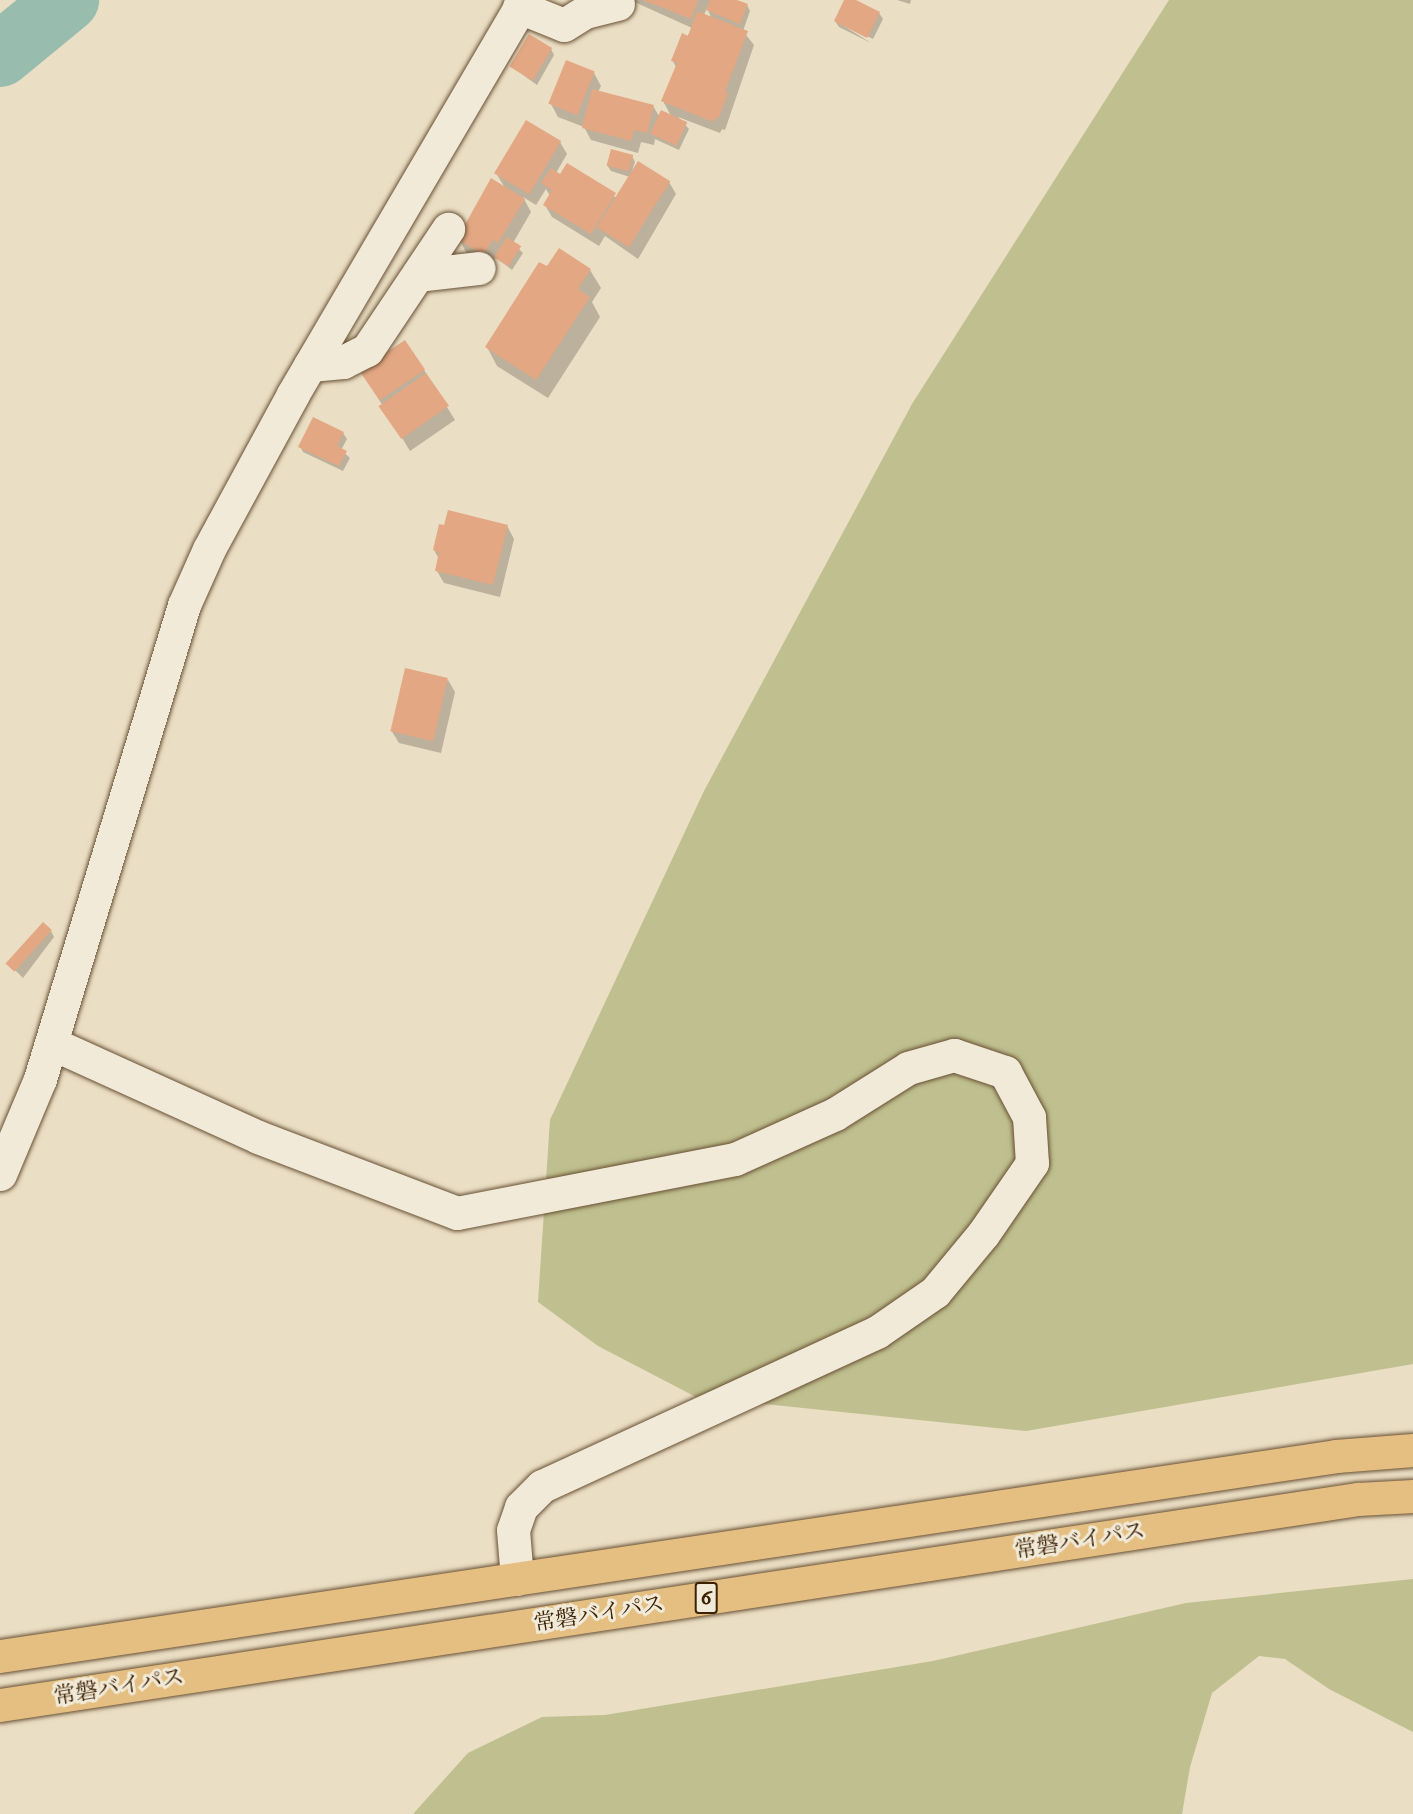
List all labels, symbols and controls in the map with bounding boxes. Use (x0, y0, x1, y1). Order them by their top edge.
street label: 常磐バイパス (1013, 1518, 1147, 1564)
road number: 6 (694, 1580, 718, 1616)
street label: 常磐バイパス (532, 1591, 666, 1637)
street label: 常磐バイパス (52, 1664, 186, 1710)

